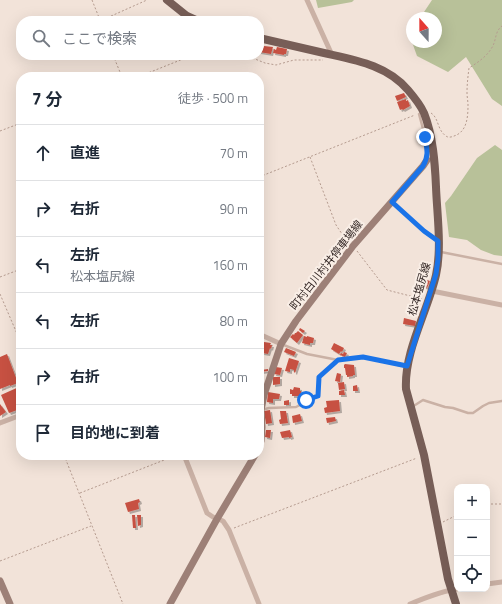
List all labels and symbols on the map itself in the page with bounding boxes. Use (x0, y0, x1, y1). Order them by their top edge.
north arrow (406, 12, 442, 48)
route end (416, 128, 434, 146)
street label: 町村白川村井停車場線 (286, 217, 366, 313)
street label: 松本塩尻線 (404, 260, 434, 318)
route start (297, 391, 315, 409)

